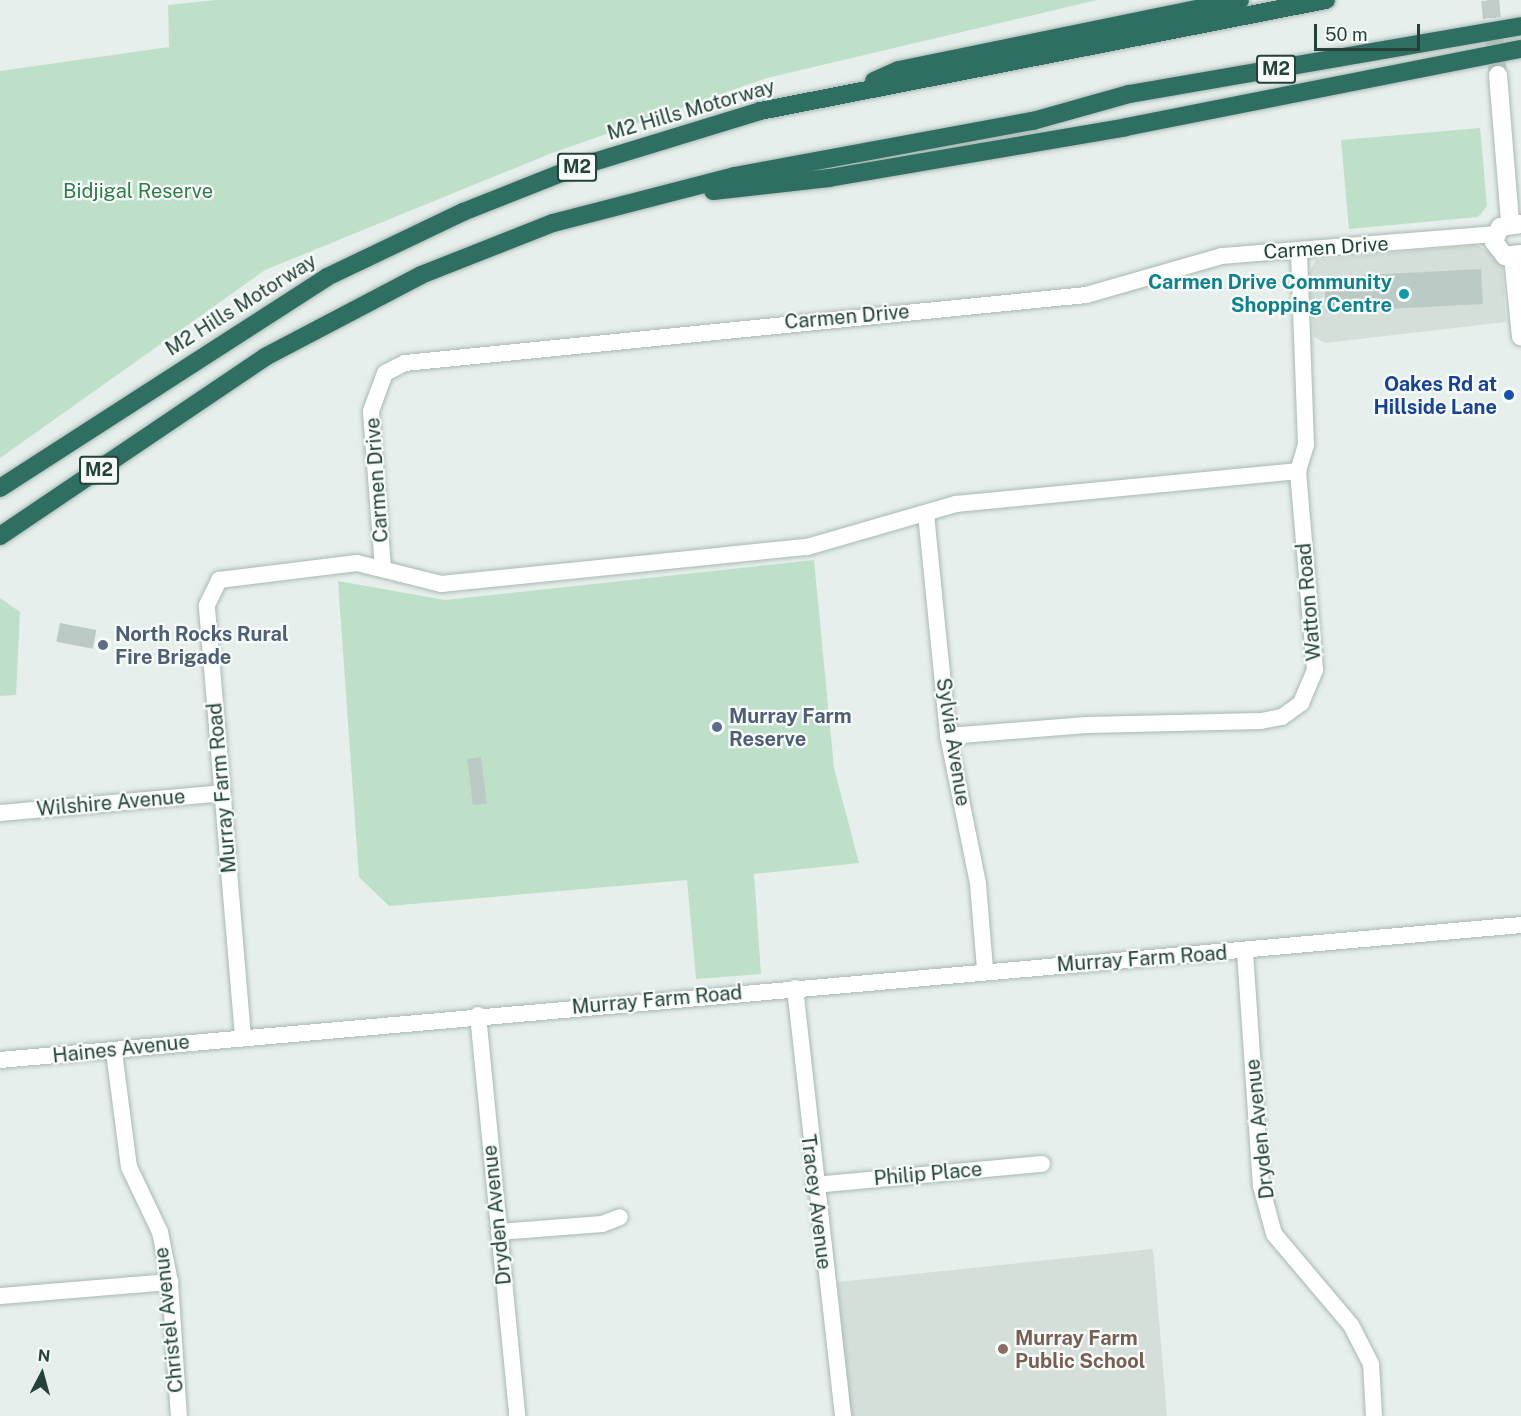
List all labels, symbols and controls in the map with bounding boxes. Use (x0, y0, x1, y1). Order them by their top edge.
scale bar (1317, 12, 1424, 50)
text: 50 m (1325, 24, 1368, 45)
road number: M2 (1255, 54, 1297, 84)
street label: M2 Hills Motorway (604, 75, 778, 145)
road number: M2 (556, 152, 598, 182)
park label: Bidjigal Reserve (63, 179, 213, 203)
street label: Carmen Drive (1263, 232, 1389, 264)
street label: M2 Hills Motorway (161, 249, 321, 361)
place label: Carmen Drive Community Shopping Centre (1148, 270, 1392, 317)
marker: Carmen Drive Community Shopping Centre (1397, 287, 1411, 301)
street label: Carmen Drive (783, 300, 911, 334)
place label: Oakes Rd at Hillside Lane (1373, 372, 1497, 419)
marker: Oakes Rd at Hillside Lane (1502, 388, 1516, 402)
street label: Carmen Drive (361, 417, 393, 543)
road number: M2 (78, 455, 120, 485)
street label: Watton Road (1292, 542, 1326, 662)
place label: North Rocks Rural Fire Brigade (115, 622, 289, 669)
marker: North Rocks Rural Fire Brigade (96, 638, 110, 652)
street label: Sylvia Avenue (931, 676, 975, 808)
street label: Murray Farm Road (203, 702, 241, 874)
place label: Murray Farm Reserve (729, 704, 852, 751)
marker: Murray Farm Reserve (710, 720, 724, 734)
street label: Wilshire Avenue (36, 785, 186, 821)
street label: Murray Farm Road (1056, 941, 1228, 977)
street label: Murray Farm Road (571, 981, 743, 1019)
street label: Haines Avenue (51, 1030, 191, 1068)
street label: Dryden Avenue (1241, 1058, 1279, 1200)
street label: Tracey Avenue (796, 1133, 836, 1271)
street label: Dryden Avenue (478, 1144, 516, 1286)
street label: Philip Place (873, 1157, 983, 1191)
street label: Christel Avenue (149, 1246, 189, 1394)
place label: Murray Farm Public School (1015, 1326, 1145, 1373)
marker: Murray Farm Public School (996, 1342, 1010, 1356)
north arrow (12, 1344, 72, 1404)
text: N (37, 1345, 51, 1366)

